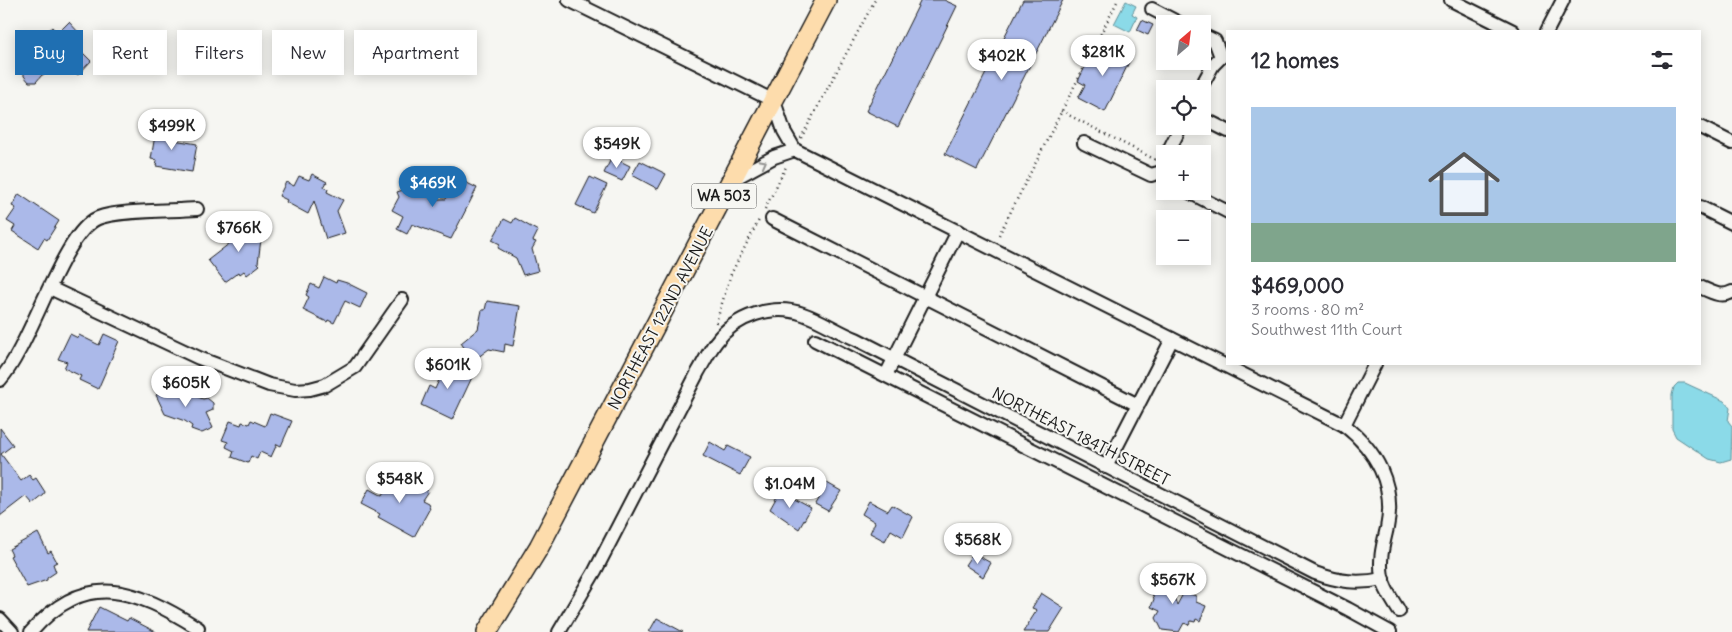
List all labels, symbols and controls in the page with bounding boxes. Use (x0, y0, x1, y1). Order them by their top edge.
north arrow (1156, 15, 1211, 70)
map controls (1156, 15, 1211, 265)
chip: Buy (15, 30, 83, 75)
chip: Rent (93, 30, 167, 75)
chip: Filters (177, 30, 262, 75)
chip: New (272, 30, 344, 75)
chip: Apartment (354, 30, 477, 75)
pin: $281K (1068, 34, 1138, 77)
pin: $402K (967, 38, 1037, 81)
text: $281K (1081, 41, 1125, 61)
text: $402K (978, 45, 1026, 65)
icon: filters (1648, 46, 1676, 74)
text: 12 homes (1251, 47, 1339, 74)
button: locate (1156, 80, 1211, 135)
pin: $499K (137, 108, 207, 151)
text: $499K (149, 115, 195, 135)
pin: $549K (582, 126, 652, 169)
text: $549K (594, 133, 640, 153)
icon: home (1419, 139, 1509, 229)
button: + (1156, 145, 1211, 200)
one-way arrow (758, 159, 767, 169)
pin: $469K (398, 166, 468, 208)
text: $469K (410, 172, 456, 192)
road number: WA 503 (692, 184, 756, 208)
pin: $766K (204, 210, 274, 253)
button: − (1156, 210, 1211, 265)
text: $766K (217, 217, 261, 237)
street label: NORTHEAST 122ND AVENUE (603, 223, 717, 413)
text: $469,000 (1251, 272, 1344, 299)
text: 3 rooms · 80 m² (1251, 299, 1364, 319)
text: Southwest 11th Court (1251, 319, 1402, 339)
pin: $601K (413, 348, 483, 390)
text: $601K (426, 354, 470, 374)
pin: $605K (151, 366, 221, 408)
text: $605K (162, 372, 210, 392)
street label: NORTHEAST 184TH STREET (989, 382, 1173, 490)
pin: $548K (365, 462, 435, 504)
pin: $1.04M (749, 466, 831, 509)
text: $548K (377, 468, 423, 488)
text: $1.04M (764, 473, 816, 493)
pin: $568K (943, 522, 1013, 565)
text: $568K (955, 529, 1001, 549)
pin: $567K (1138, 562, 1208, 605)
text: $567K (1150, 569, 1196, 589)

